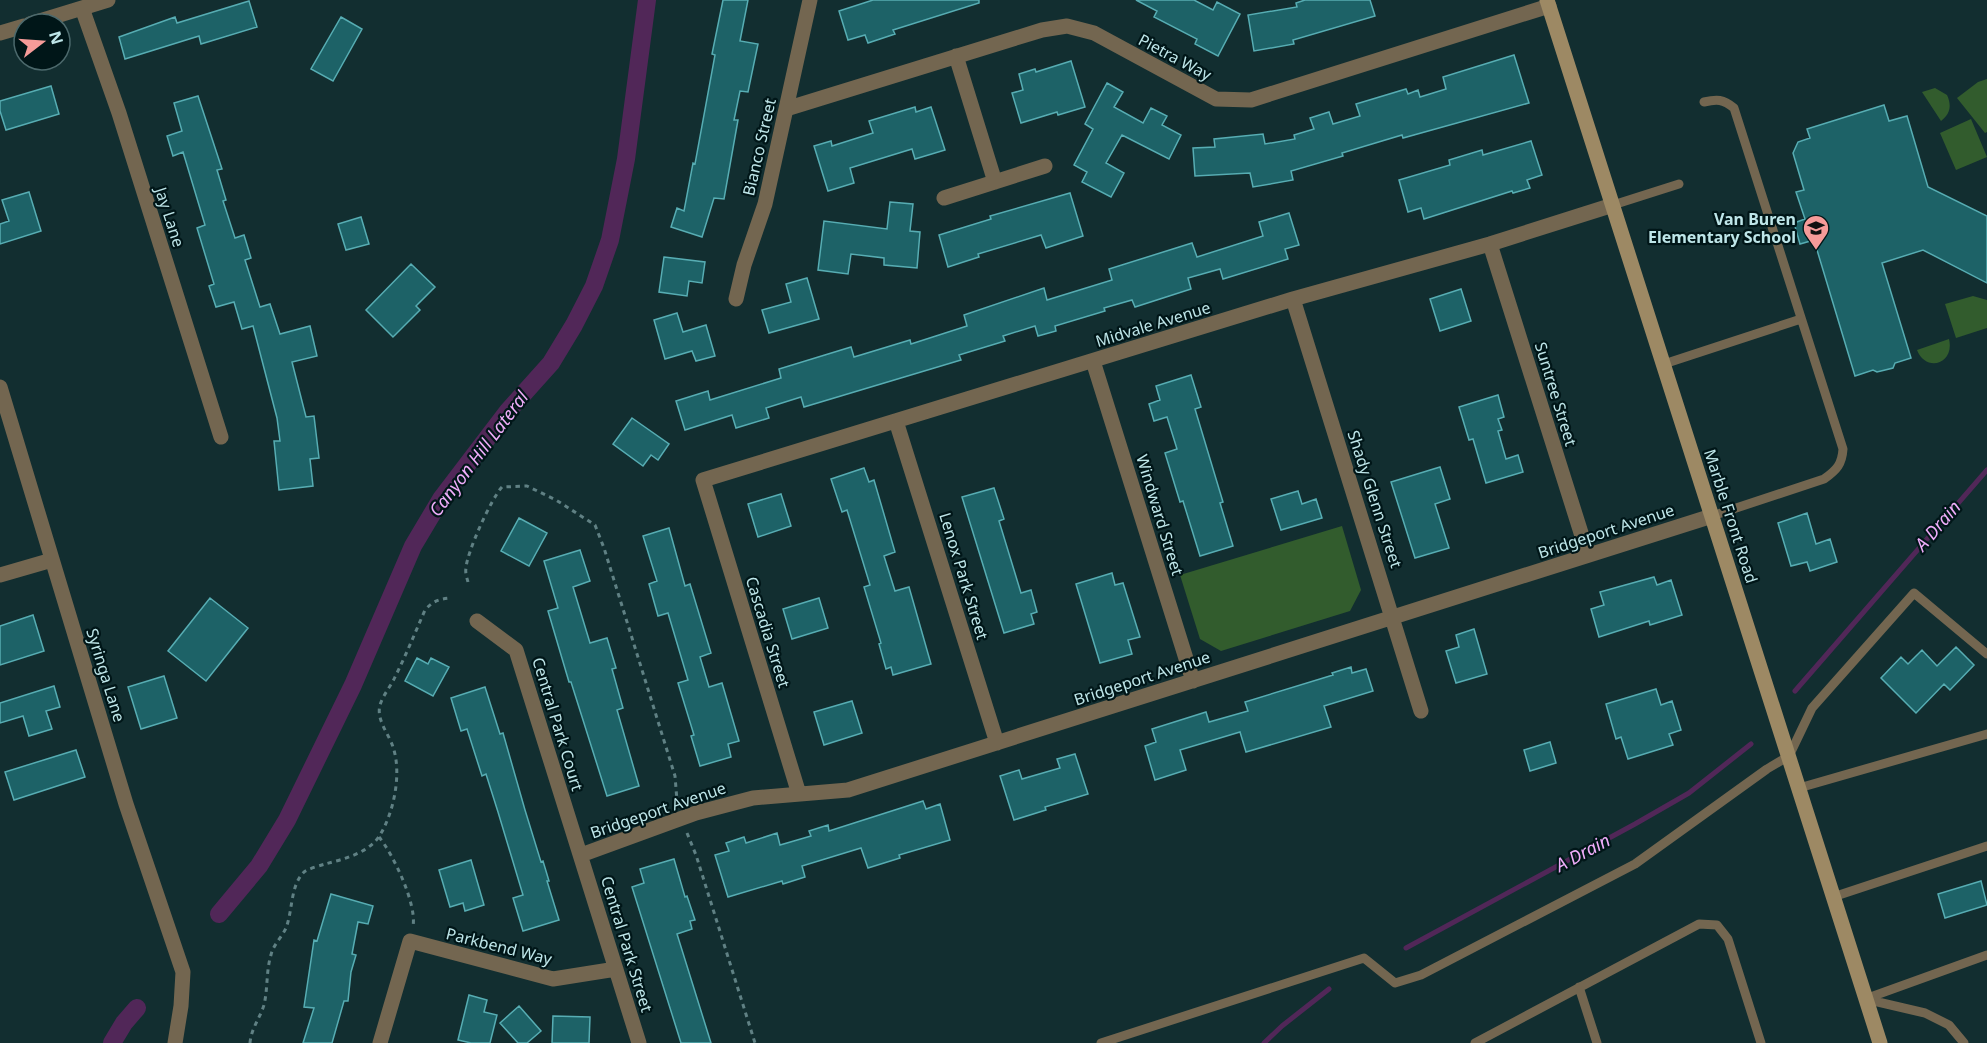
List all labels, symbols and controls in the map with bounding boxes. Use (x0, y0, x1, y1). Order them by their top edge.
north arrow (12, 12, 72, 72)
text: N (44, 28, 69, 47)
street label: Pietra Way (1135, 29, 1216, 86)
street label: Bianco Street (737, 96, 781, 198)
street label: Jay Lane (149, 182, 190, 250)
place label: Van Buren Elementary School (1648, 208, 1796, 248)
school or university icon: Van Buren Elementary School (1801, 213, 1831, 251)
street label: Midvale Avenue (1093, 296, 1213, 352)
street label: Suntree Street (1530, 339, 1582, 449)
water label: Canyon Hill Lateral (423, 386, 533, 521)
street label: Shady Glenn Street (1342, 427, 1408, 571)
street label: Marble Front Road (1699, 446, 1763, 586)
street label: Windward Street (1131, 452, 1189, 578)
water label: A Drain (1908, 495, 1966, 557)
street label: Bridgeport Avenue (1535, 499, 1677, 563)
street label: Lenox Park Street (934, 510, 994, 643)
street label: Cascadia Street (741, 574, 795, 691)
street label: Syringa Lane (81, 625, 131, 725)
street label: Bridgeport Avenue (1071, 646, 1213, 710)
street label: Central Park Court (527, 655, 589, 794)
street label: Bridgeport Avenue (587, 776, 729, 844)
water label: A Drain (1549, 828, 1614, 877)
street label: Central Park Street (596, 873, 658, 1015)
street label: Parkbend Way (444, 922, 555, 970)

